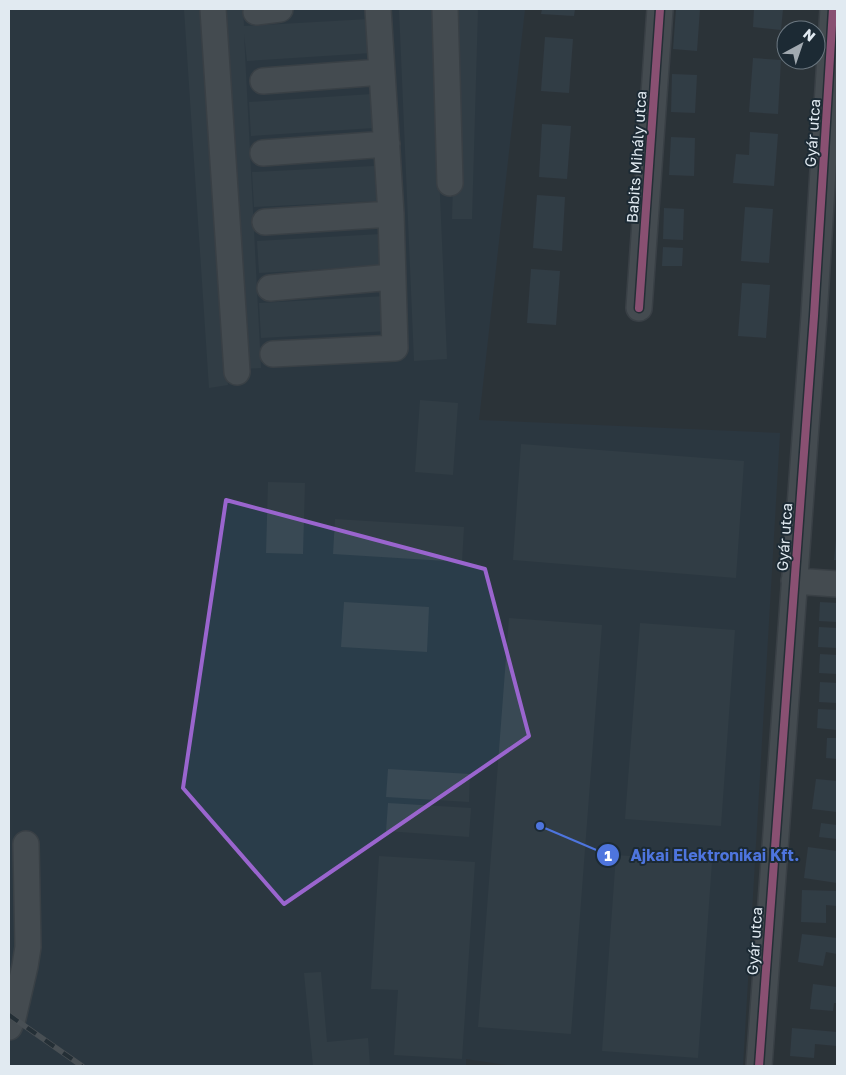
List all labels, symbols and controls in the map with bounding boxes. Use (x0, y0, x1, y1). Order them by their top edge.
north arrow (776, 20, 826, 70)
text: N (800, 25, 819, 45)
street label: Babits Mihály utca (622, 90, 650, 224)
street label: Gyár utca (801, 98, 823, 168)
street label: Gyár utca (773, 502, 795, 572)
callout: Ajkai Elektronikai Kft. (596, 840, 810, 871)
text: Ajkai Elektronikai Kft. (631, 845, 799, 865)
text: 1 (604, 846, 612, 864)
street label: Gyár utca (743, 906, 765, 976)

